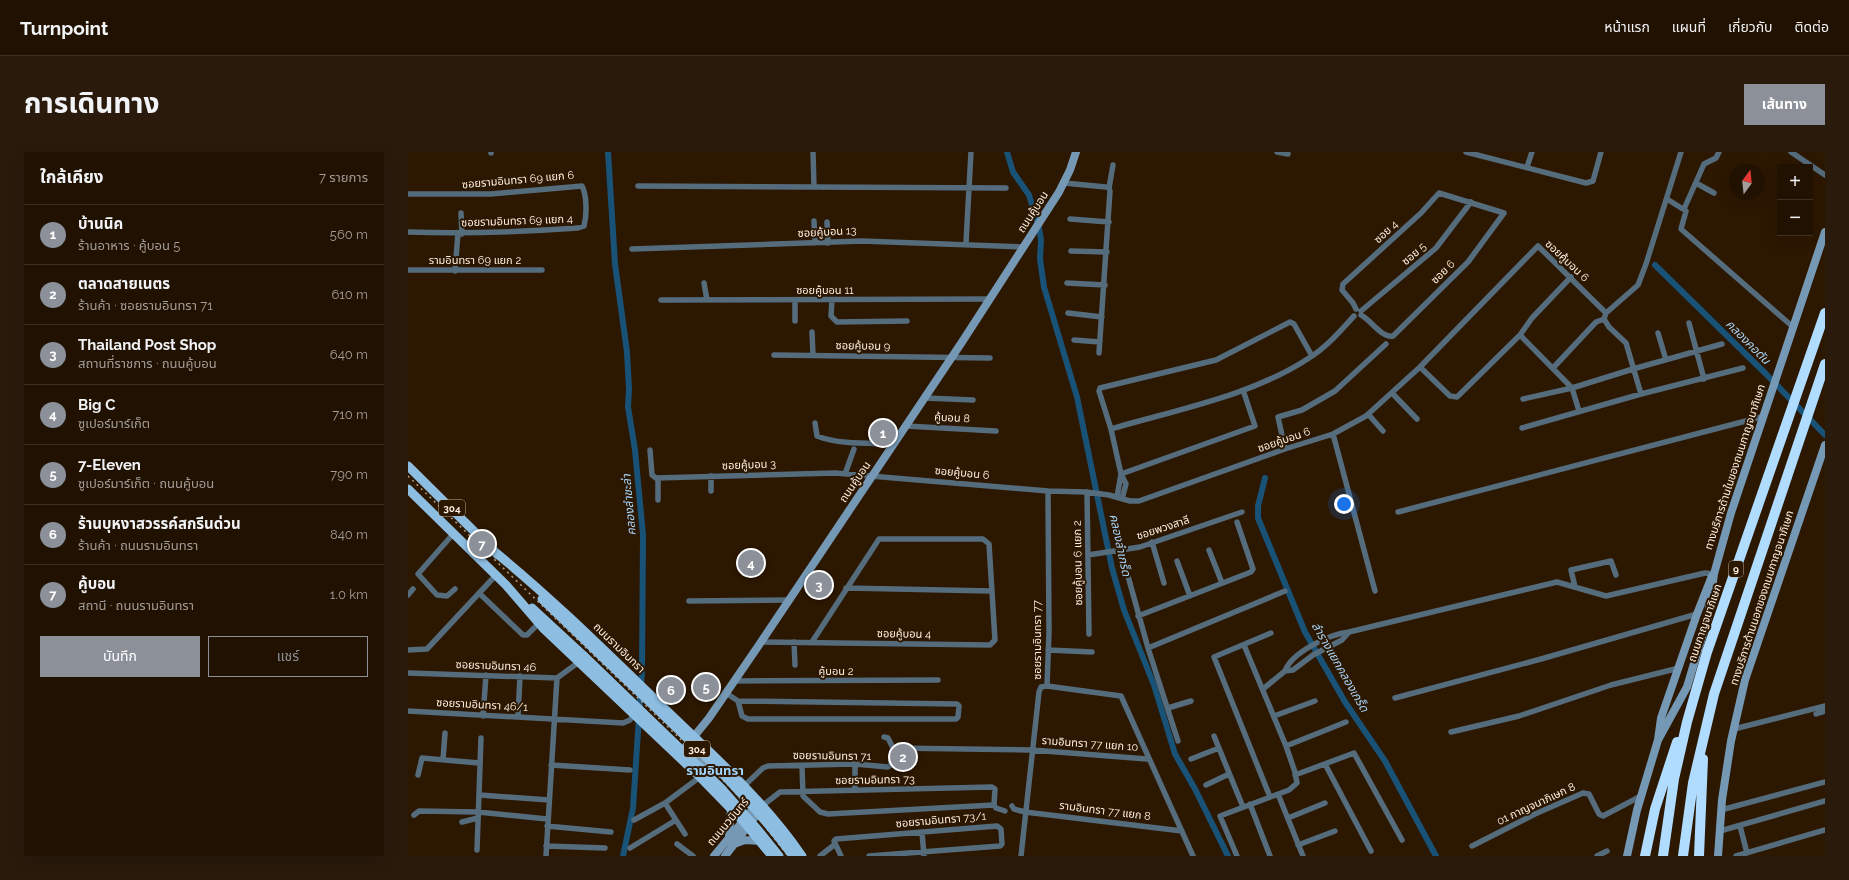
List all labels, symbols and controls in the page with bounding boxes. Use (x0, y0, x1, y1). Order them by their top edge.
text: Turnpoint (20, 17, 108, 39)
text: หน้าแรก (1604, 19, 1650, 35)
text: แผนที่ (1672, 19, 1706, 35)
text: เกี่ยวกับ (1728, 19, 1773, 35)
text: ติดต่อ (1795, 19, 1829, 35)
button: เส้นทาง (1744, 84, 1825, 125)
text: การเดินทาง (24, 87, 159, 120)
north arrow (1729, 164, 1765, 200)
map controls (1777, 164, 1813, 236)
button: + (1777, 164, 1813, 200)
text: ใกล้เคียง (40, 167, 103, 187)
street label: ซอยรามอินทรา 69 แยก 6 (461, 169, 575, 191)
text: 7 รายการ (319, 170, 368, 185)
street label: ถนนคู้บอน (1015, 189, 1051, 235)
button: − (1777, 200, 1813, 236)
street label: ซอยรามอินทรา 69 แยก 4 (461, 213, 573, 229)
text: บ้านนิค (78, 215, 123, 233)
street label: ซอย 4 (1371, 218, 1401, 246)
street label: ซอยคู้บอน 13 (797, 224, 857, 240)
text: 1 (50, 227, 56, 242)
text: 560 m (330, 227, 368, 242)
text: ร้านอาหาร · คู้บอน 5 (78, 238, 180, 253)
street label: ซอยคู้บอน 6 (1543, 238, 1592, 285)
street label: ซอย 5 (1399, 240, 1429, 268)
street label: รามอินทรา 69 แยก 2 (429, 254, 521, 267)
street label: ซอย 6 (1428, 257, 1458, 287)
text: ตลาดสายเนตร (78, 275, 170, 293)
street label: ซอยคู้บอน 11 (796, 284, 854, 297)
text: 2 (49, 287, 57, 302)
text: 610 m (331, 287, 368, 302)
text: ร้านค้า · ซอยรามอินทรา 71 (78, 298, 213, 313)
water label: คลองคอตัน (1723, 317, 1773, 367)
text: Thailand Post Shop (78, 336, 216, 354)
street label: ซอยคู้บอน 9 (836, 339, 890, 353)
text: 3 (49, 347, 57, 362)
text: 640 m (330, 347, 368, 362)
text: สถานที่ราชการ · ถนนคู้บอน (78, 356, 217, 371)
street label: ทางบริการด้านในของถนนกาญจนาภิเษก (1702, 383, 1768, 551)
text: Big C (78, 396, 115, 414)
text: 4 (49, 407, 57, 422)
text: 710 m (332, 407, 368, 422)
street label: คู้บอน 8 (934, 411, 970, 425)
text: ซูเปอร์มาร์เก็ต (78, 416, 150, 431)
pin: 1 (870, 418, 896, 448)
street label: ซอยคู้บอน 6 (1256, 425, 1312, 455)
text: 7-Eleven (78, 456, 141, 474)
street label: ซอยคู้บอน 3 (722, 458, 776, 472)
street label: ถนนคู้บอน (837, 459, 873, 505)
street label: ซอยคู้บอน 6 (934, 464, 990, 482)
text: 5 (49, 467, 57, 482)
text: 790 m (330, 467, 368, 482)
water label: คลองลำชะล่า (619, 473, 639, 536)
text: ซูเปอร์มาร์เก็ต · ถนนคู้บอน (78, 476, 214, 491)
your location (1334, 494, 1354, 514)
road number: 304 (439, 500, 465, 516)
street label: ทางบริการด้านนอกของถนนกาญจนาภิเษก (1728, 509, 1796, 687)
water label: คลองลำเกร็ด (1107, 513, 1134, 578)
street label: ซอยพวงสาลี (1135, 513, 1191, 543)
text: ร้านบุหงาสวรรค์สกรีนด่วน (78, 515, 241, 533)
street label: ซอยคู้บอน 6 แยก 2 (1071, 520, 1085, 606)
text: 6 (49, 527, 57, 542)
text: 840 m (330, 527, 368, 542)
pin: 7 (469, 529, 495, 559)
text: ร้านค้า · ถนนรามอินทรา (78, 538, 198, 553)
pin: 4 (738, 548, 764, 578)
road number: 9 (1729, 561, 1743, 577)
pin: 3 (806, 570, 832, 600)
text: คู้บอน (78, 575, 116, 593)
street label: ถนนกาญจนาภิเษก (1686, 582, 1724, 664)
text: 7 (49, 587, 57, 602)
text: 1.0 km (330, 587, 368, 602)
text: สถานี · ถนนรามอินทรา (78, 598, 194, 613)
street label: ซอยรามอินทรา 77 (1031, 600, 1044, 680)
street label: ถนนรามอินทรา (591, 620, 647, 676)
water label: ลำรางแยกคลองเกร็ด (1309, 620, 1372, 715)
street label: ซอยคู้บอน 4 (877, 627, 931, 641)
button: บันทึก (40, 636, 200, 677)
button: แชร์ (208, 636, 368, 677)
street label: ซอยรามอินทรา 46 (456, 658, 537, 674)
street label: คู้บอน 2 (819, 665, 854, 678)
pin: 5 (693, 672, 719, 702)
pin: 6 (658, 675, 684, 705)
street label: ซอยรามอินทรา 46/1 (436, 696, 528, 714)
street label: รามอินทรา 77 แยก 10 (1041, 734, 1139, 754)
road number: 304 (684, 741, 710, 757)
pin: 2 (890, 742, 916, 772)
street label: ซอยรามอินทรา 71 (793, 749, 872, 763)
district label: รามอินทรา (686, 763, 744, 778)
street label: ซอยรามอินทรา 73 (835, 773, 915, 787)
street label: 01 กาญจนาภิเษก 8 (1495, 780, 1577, 828)
street label: ถนนนวมินทร์ (704, 795, 752, 848)
street label: รามอินทรา 77 แยก 8 (1059, 799, 1151, 823)
street label: ซอยรามอินทรา 73/1 (895, 810, 987, 830)

